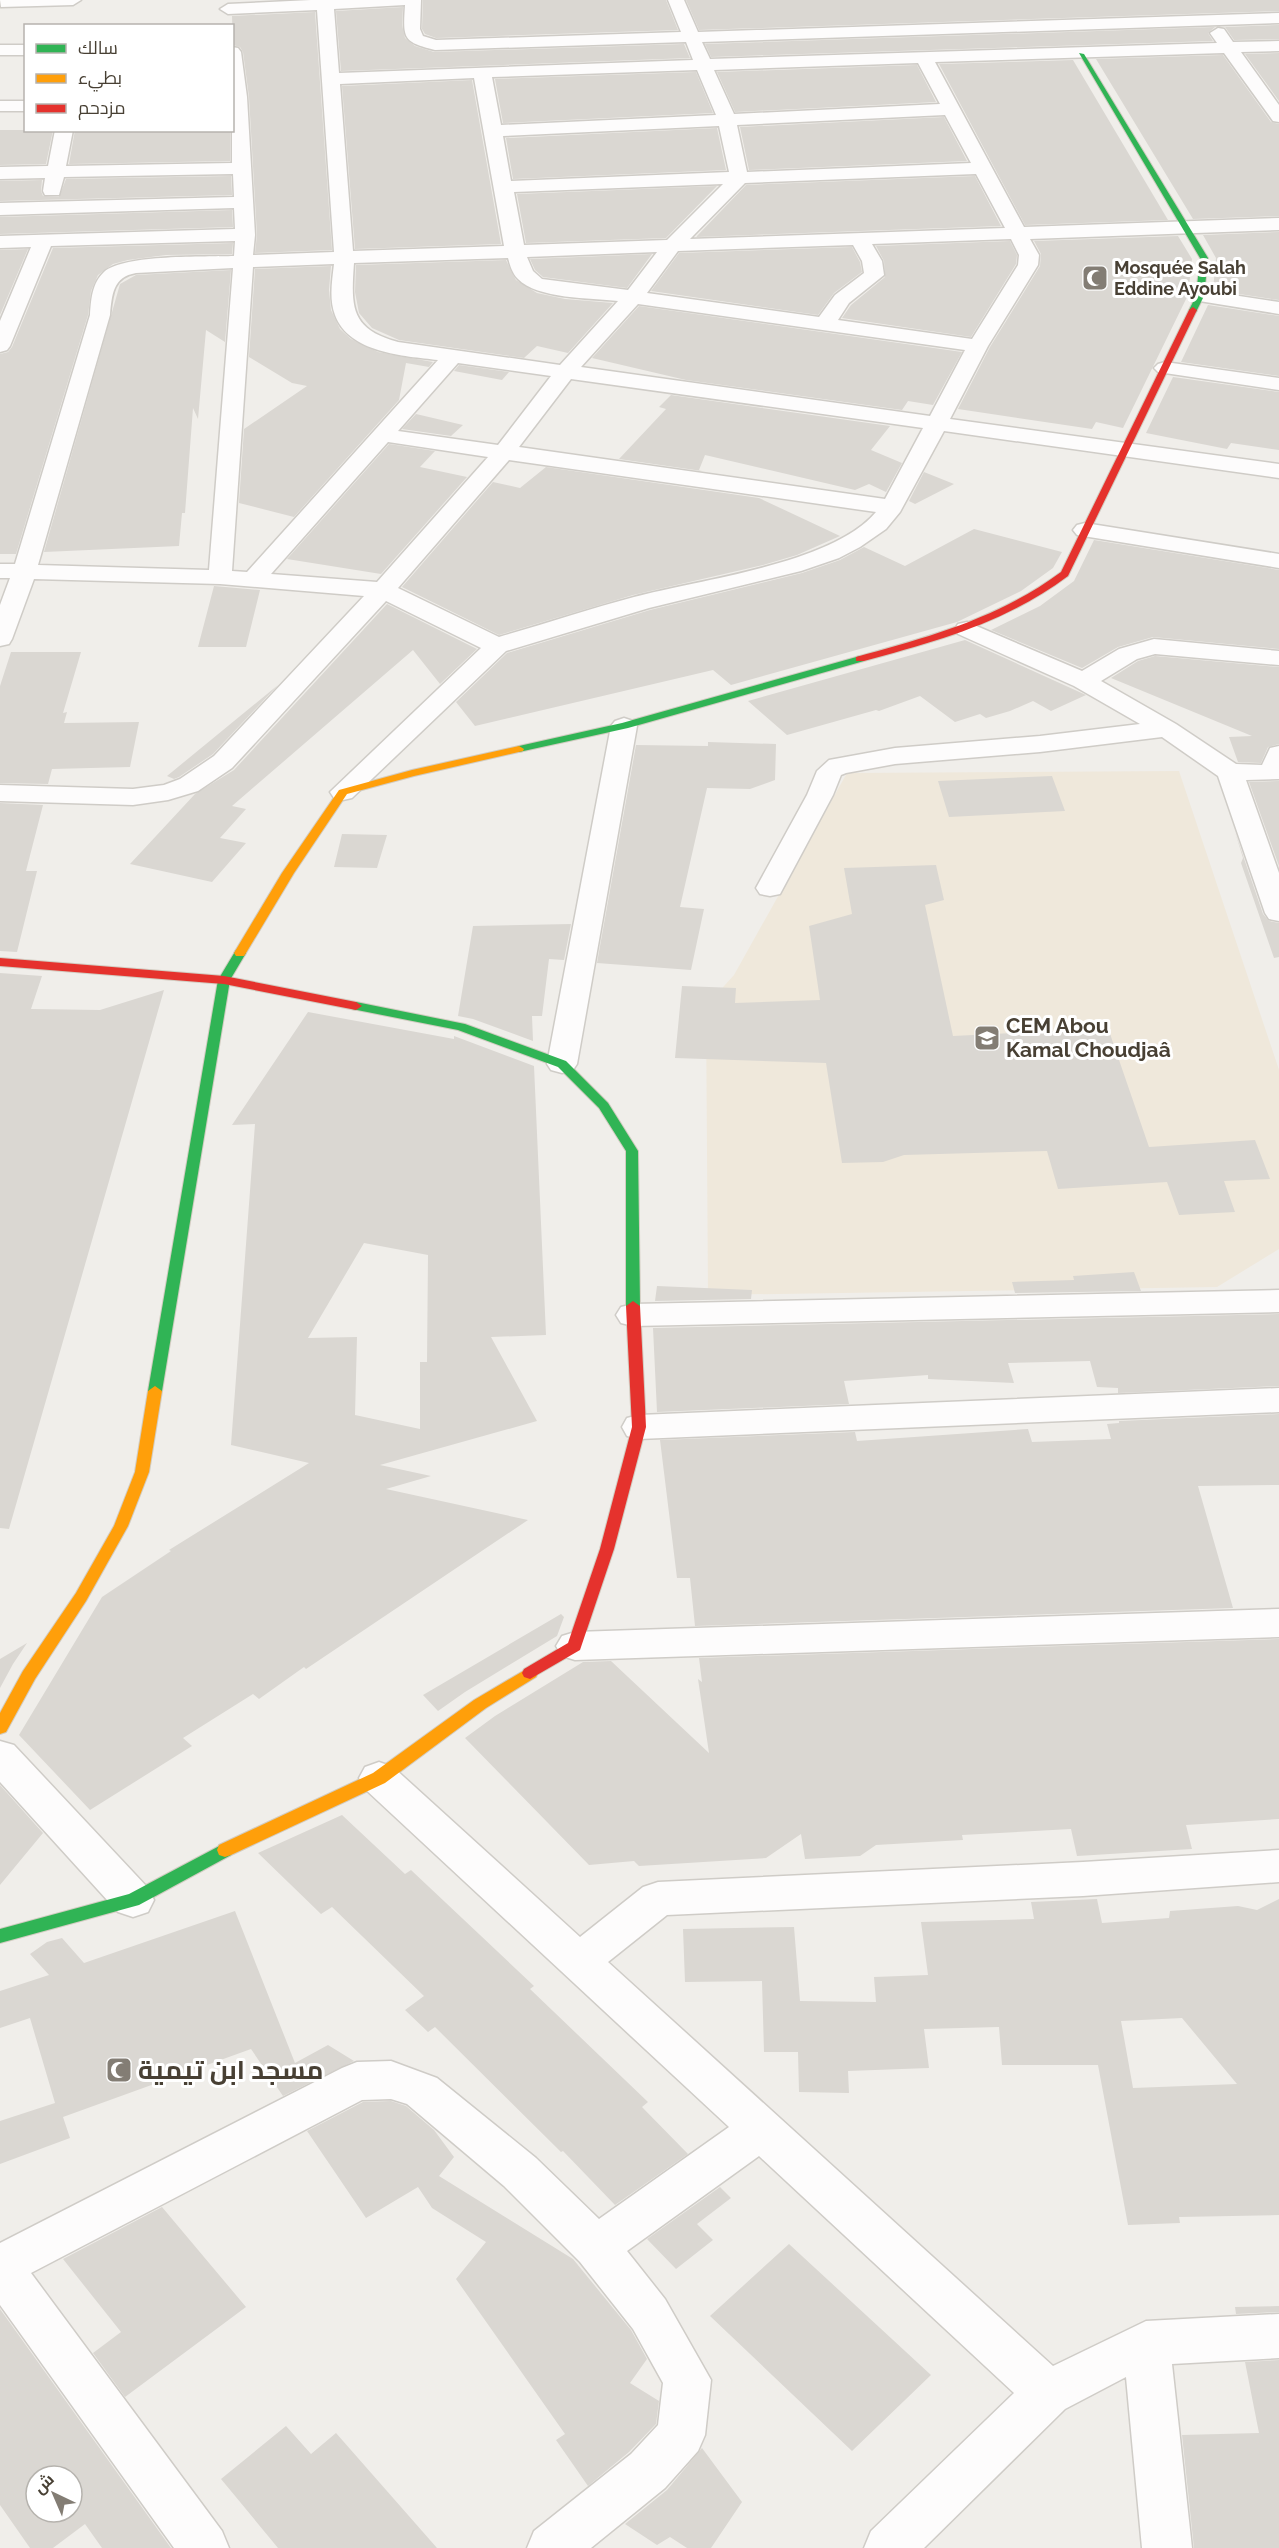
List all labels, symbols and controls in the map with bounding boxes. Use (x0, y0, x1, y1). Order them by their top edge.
legend (24, 24, 234, 132)
text: سالك (78, 37, 118, 58)
text: بطيء (78, 67, 122, 92)
text: مزدحم (78, 97, 126, 120)
place label: Mosquée Salah Eddine Ayoubi (1114, 257, 1246, 299)
mosque icon: Mosquée Salah Eddine Ayoubi (1080, 263, 1110, 293)
place label: CEM Abou Kamal Choudjaâ (1006, 1013, 1171, 1062)
school or university icon: CEM Abou Kamal Choudjaâ (972, 1023, 1002, 1053)
mosque icon: مسجد ابن تيمية (104, 2055, 134, 2085)
place label: مسجد ابن تيمية (138, 2055, 324, 2086)
north arrow (24, 2464, 84, 2524)
text: ش (30, 2470, 58, 2498)

